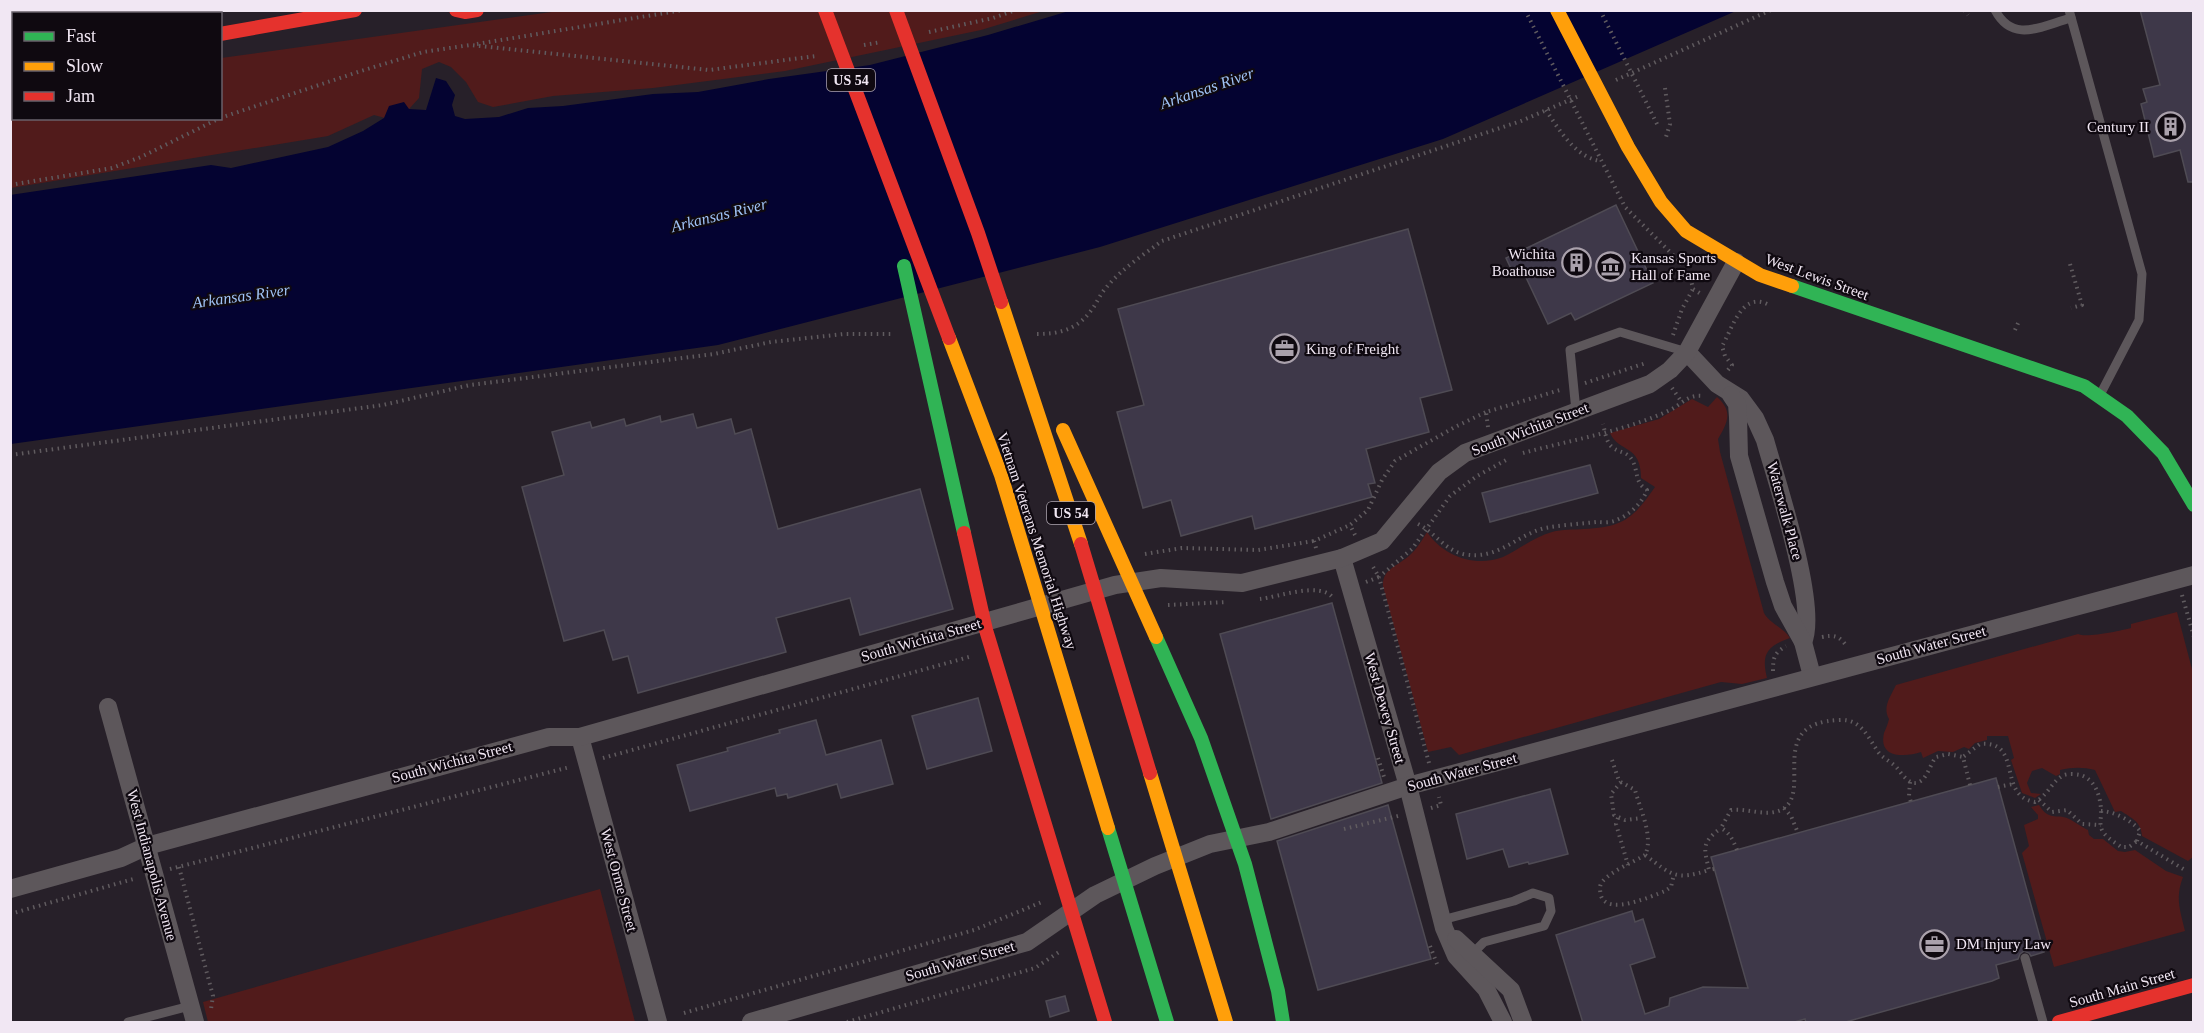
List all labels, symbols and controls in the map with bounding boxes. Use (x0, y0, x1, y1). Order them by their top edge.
legend (12, 12, 222, 120)
text: Fast (66, 26, 96, 46)
text: Slow (66, 56, 103, 76)
water label: Arkansas River (1157, 64, 1257, 112)
road number: US 54 (827, 69, 875, 91)
text: Jam (66, 86, 95, 106)
building icon: Century II (2154, 111, 2186, 143)
place label: Century II (2087, 119, 2149, 135)
water label: Arkansas River (668, 195, 769, 235)
place label: Wichita Boathouse (1492, 246, 1555, 279)
building icon: Wichita Boathouse (1560, 247, 1592, 279)
place label: Kansas Sports Hall of Fame (1631, 250, 1717, 283)
museum icon: Kansas Sports Hall of Fame (1594, 251, 1626, 283)
street label: West Lewis Street (1763, 251, 1872, 303)
water label: Arkansas River (190, 281, 292, 311)
office icon: King of Freight (1269, 333, 1301, 365)
place label: King of Freight (1306, 341, 1400, 357)
street label: South Wichita Street (1469, 399, 1592, 459)
street label: Vietnam Veterans Memorial Highway (994, 430, 1080, 652)
street label: Waterwalk Place (1764, 460, 1806, 562)
road number: US 54 (1047, 502, 1095, 524)
street label: South Wichita Street (859, 615, 984, 665)
street label: South Water Street (1875, 622, 1988, 667)
street label: West Dewey Street (1362, 651, 1409, 766)
street label: South Wichita Street (390, 738, 515, 786)
street label: South Water Street (1406, 749, 1519, 794)
street label: West Indianapolis Avenue (124, 788, 180, 943)
street label: West Orme Street (598, 827, 641, 934)
office icon: DM Injury Law (1919, 928, 1951, 960)
place label: DM Injury Law (1956, 936, 2051, 952)
street label: South Water Street (904, 938, 1017, 984)
street label: South Main Street (2067, 965, 2177, 1011)

